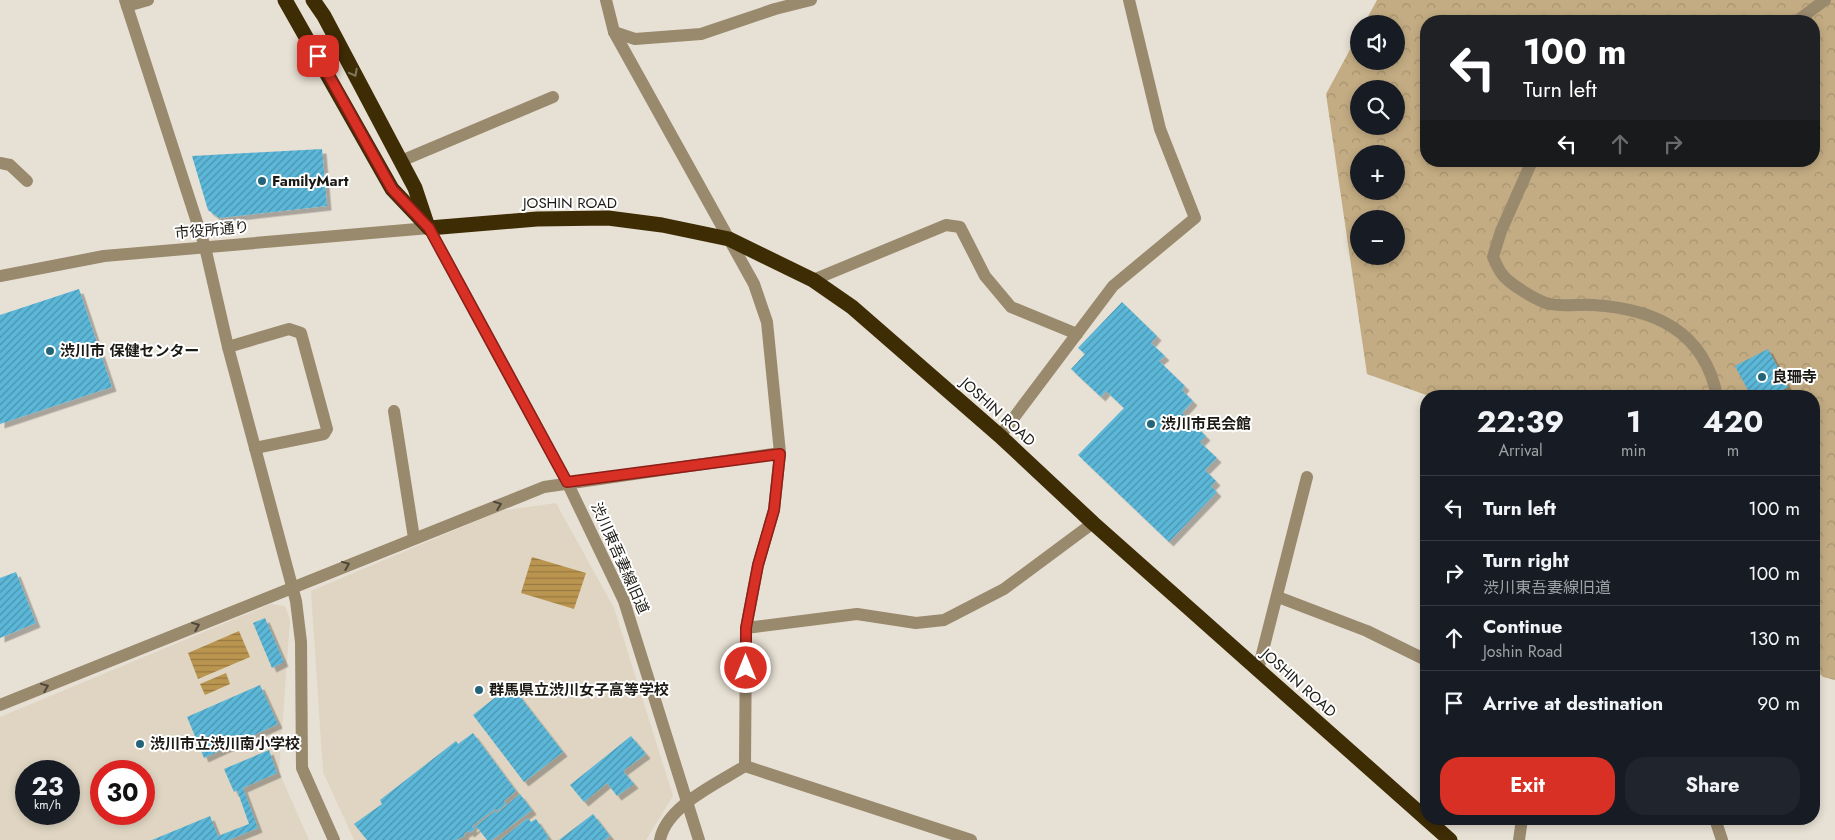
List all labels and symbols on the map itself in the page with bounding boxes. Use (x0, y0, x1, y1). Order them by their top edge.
pin (297, 35, 339, 77)
one-way arrow (348, 67, 358, 76)
place label: FamilyMart (272, 170, 349, 192)
marker: FamilyMart (256, 175, 268, 187)
street label: JOSHIN ROAD (521, 192, 617, 214)
street label: 市役所通り (174, 216, 250, 244)
place label: 渋川市 保健センター (60, 340, 200, 362)
marker: 渋川市 保健センター (44, 345, 56, 357)
place label: 良珊寺 (1772, 366, 1817, 388)
street label: JOSHIN ROAD (954, 371, 1040, 452)
marker: 良珊寺 (1756, 371, 1768, 383)
place label: 渋川市民会館 (1161, 413, 1251, 435)
marker: 渋川市民会館 (1145, 418, 1157, 430)
street label: 渋川東吾妻線旧道 (586, 499, 654, 617)
one-way arrow (493, 501, 501, 511)
one-way arrow (342, 561, 350, 571)
one-way arrow (191, 622, 200, 632)
position arrow (719, 641, 771, 693)
street label: JOSHIN ROAD (1255, 642, 1341, 723)
place label: 群馬県立渋川女子高等学校 (489, 679, 669, 701)
one-way arrow (40, 683, 49, 693)
marker: 群馬県立渋川女子高等学校 (473, 684, 485, 696)
place label: 渋川市立渋川南小学校 (150, 733, 300, 755)
marker: 渋川市立渋川南小学校 (134, 738, 146, 750)
speed limit sign: 30 (90, 760, 155, 825)

